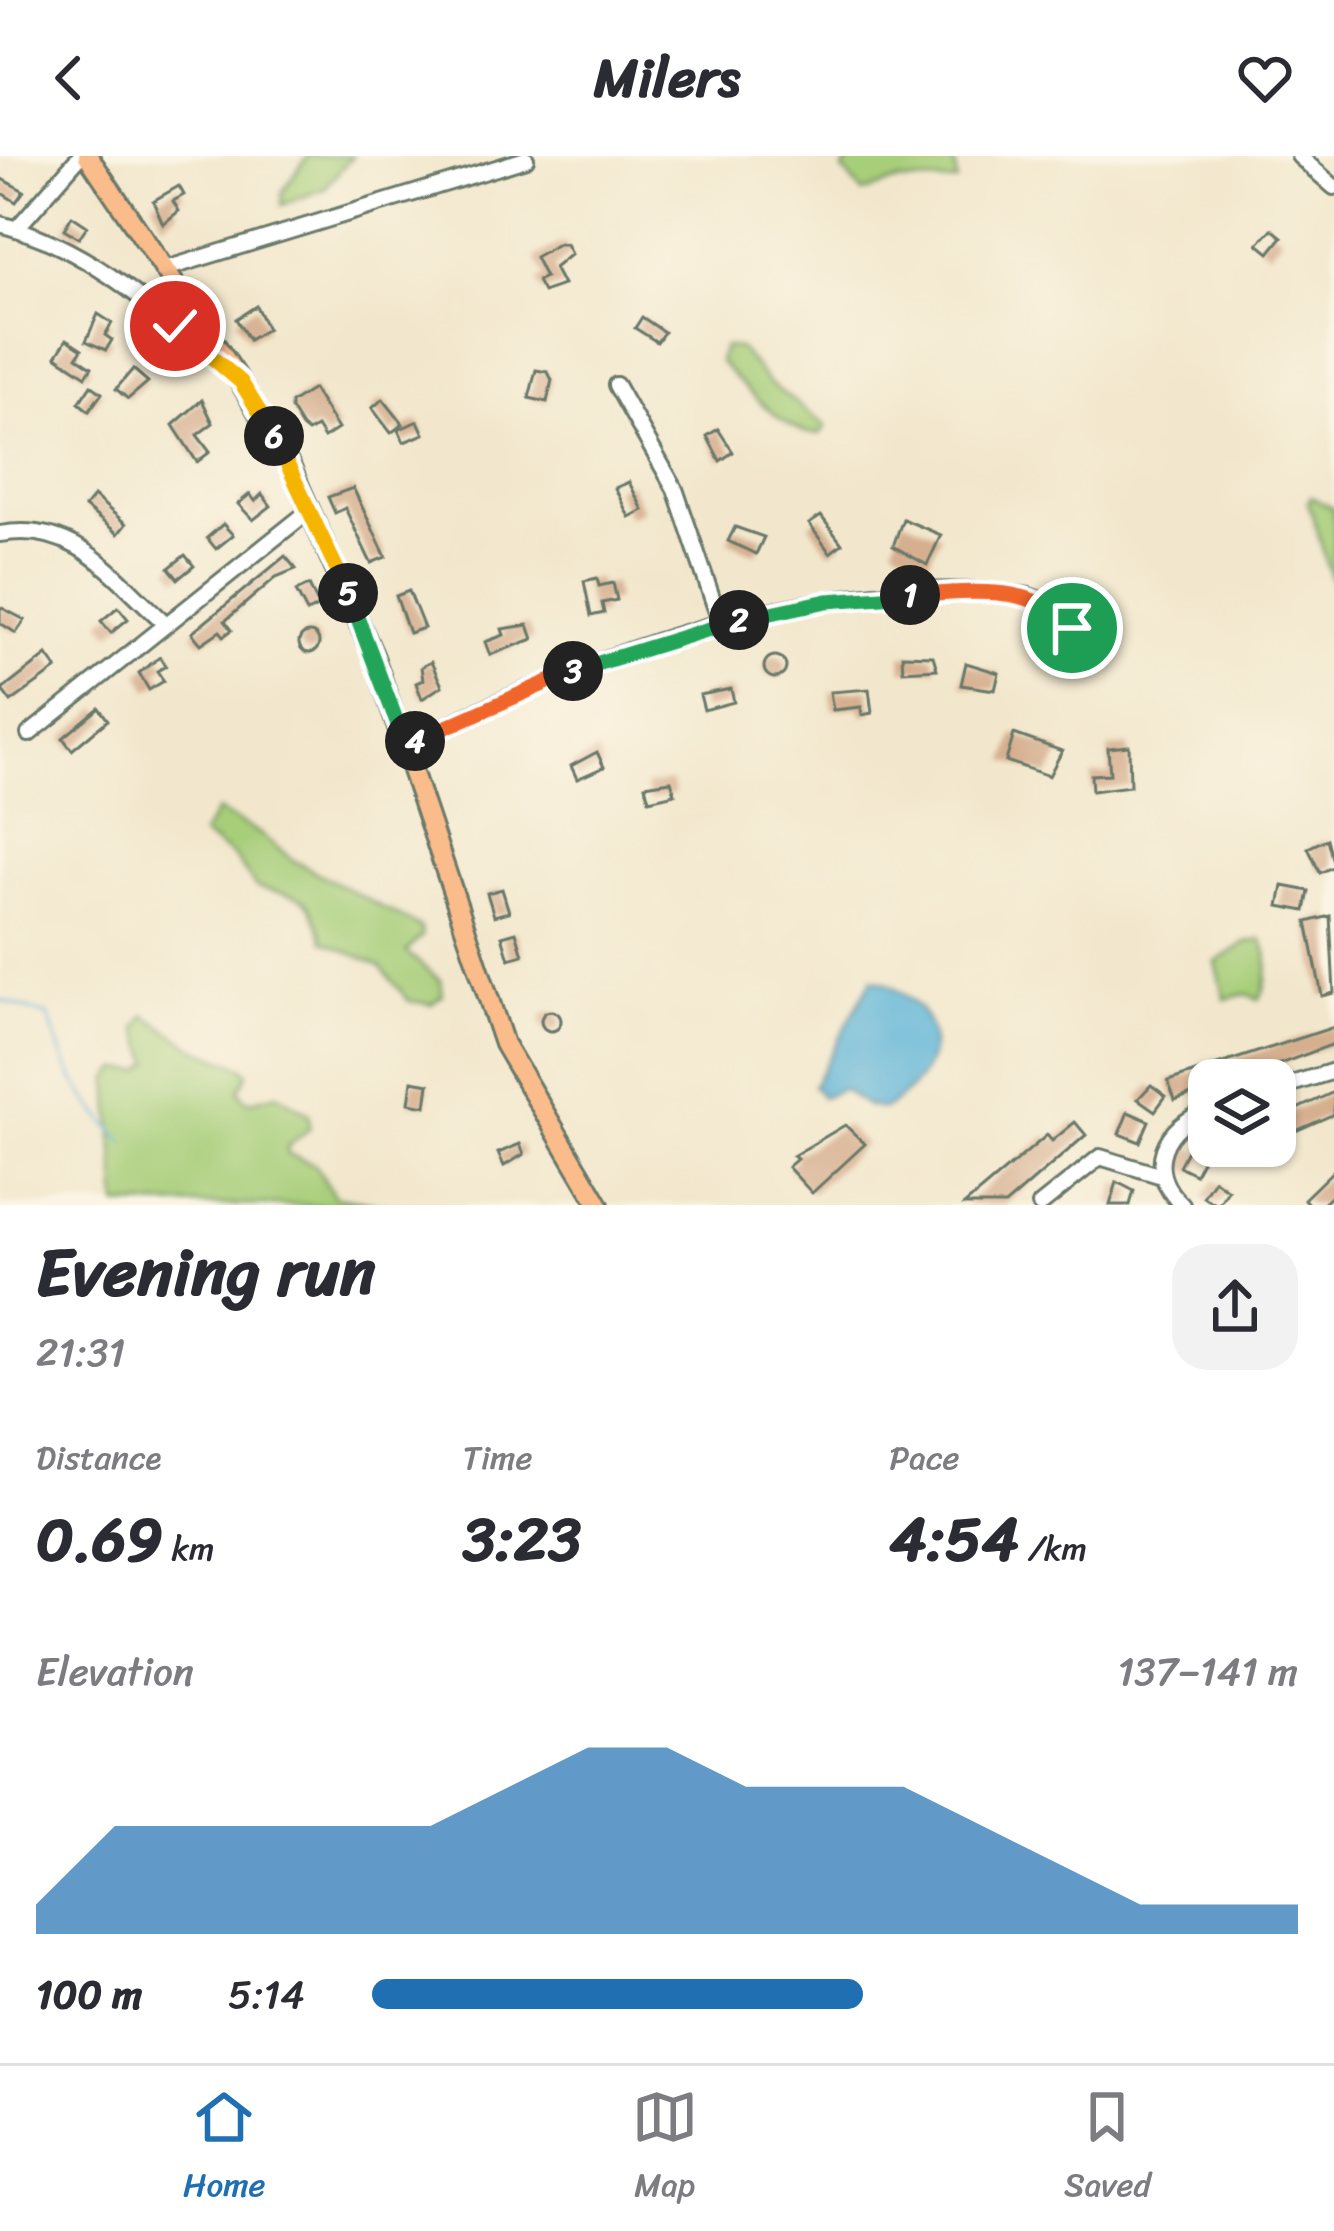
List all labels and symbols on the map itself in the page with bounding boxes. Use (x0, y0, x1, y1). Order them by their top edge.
pin (124, 275, 226, 377)
pin: 6 (244, 406, 304, 466)
pin: 5 (318, 563, 378, 623)
pin: 1 (880, 565, 940, 625)
pin (1021, 577, 1123, 679)
pin: 2 (709, 590, 769, 650)
pin: 3 (543, 641, 603, 701)
pin: 4 (385, 711, 445, 771)

